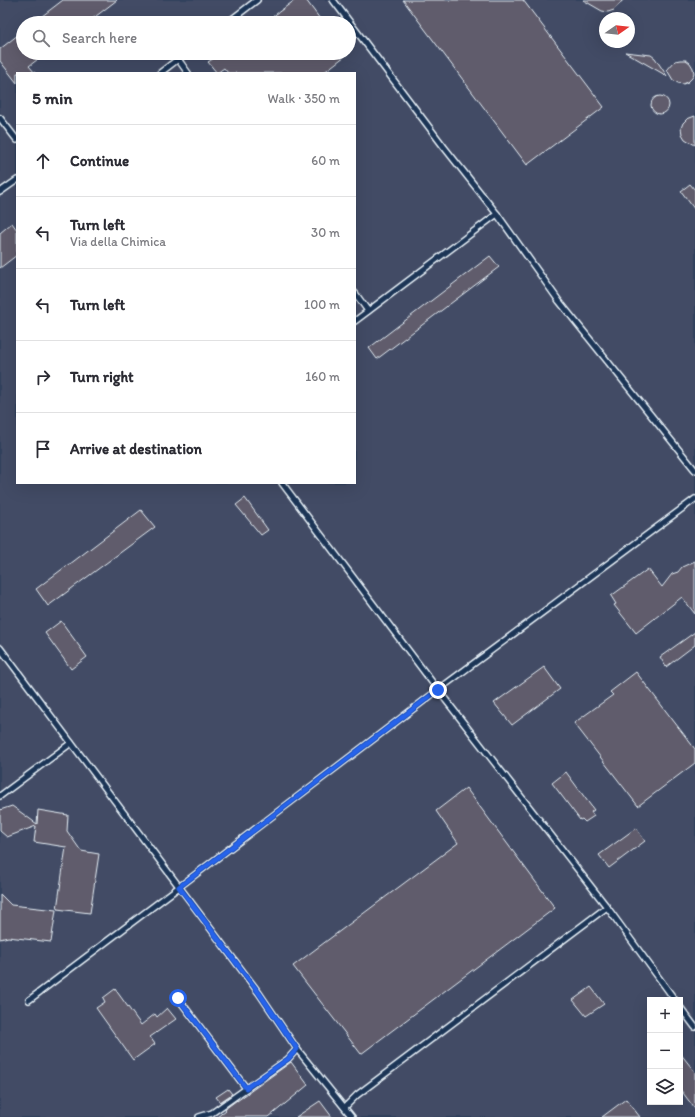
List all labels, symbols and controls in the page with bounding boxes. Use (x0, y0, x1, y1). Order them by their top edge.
north arrow (599, 12, 635, 48)
search box (16, 16, 356, 60)
icon: search (30, 27, 52, 49)
text: Search here (62, 29, 137, 47)
text: 5 min (32, 88, 72, 108)
text: Walk · 350 m (268, 91, 340, 106)
icon: ahead (32, 150, 54, 172)
text: Continue (70, 152, 129, 170)
text: 60 m (311, 153, 340, 168)
text: Turn left (70, 216, 125, 234)
icon: left (32, 222, 54, 244)
text: 30 m (311, 225, 340, 240)
text: Via della Chimica (70, 234, 166, 249)
icon: left (32, 294, 54, 316)
text: Turn left (70, 296, 125, 314)
text: 100 m (304, 297, 340, 312)
icon: right (32, 366, 54, 388)
text: Turn right (70, 368, 134, 386)
text: 160 m (305, 369, 340, 384)
icon: arrive (32, 438, 54, 460)
text: Arrive at destination (70, 440, 202, 458)
route end (429, 681, 447, 699)
route start (169, 989, 187, 1007)
map controls (647, 997, 683, 1105)
button: + (647, 997, 683, 1033)
button: − (647, 1033, 683, 1069)
button: layers (647, 1069, 683, 1105)

